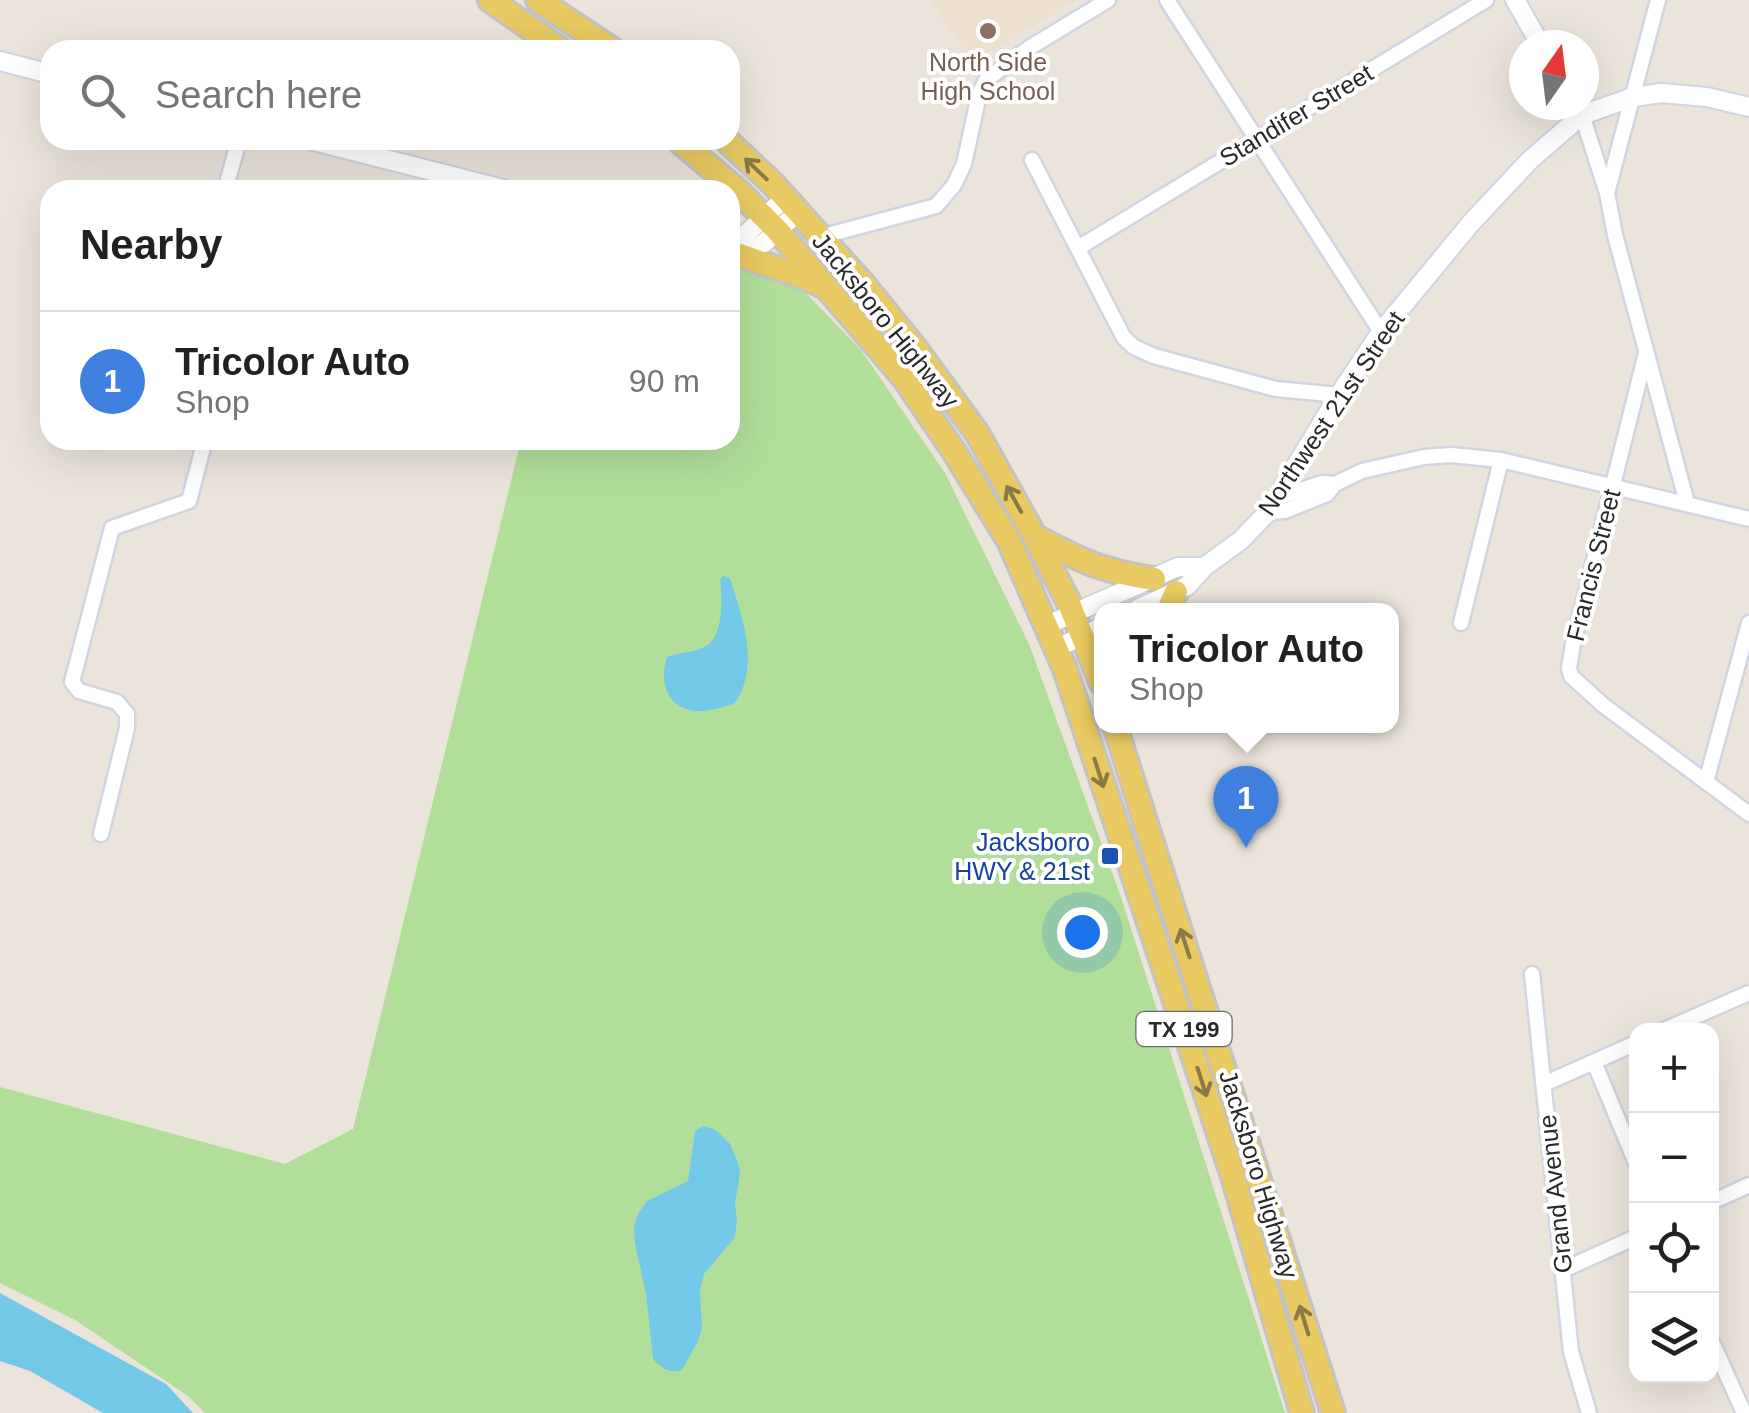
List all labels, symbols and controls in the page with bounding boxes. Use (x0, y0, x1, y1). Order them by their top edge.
marker: North Side High School (977, 20, 999, 42)
north arrow (1509, 30, 1599, 120)
search box (40, 40, 740, 150)
place label: North Side High School (921, 48, 1055, 105)
street label: Standifer Street (1214, 58, 1378, 172)
icon: search (75, 68, 130, 123)
text: Search here (155, 74, 362, 116)
one-way arrow (745, 157, 769, 181)
text: Nearby (80, 221, 222, 268)
street label: Jacksboro Highway (807, 227, 965, 413)
street label: Northwest 21st Street (1252, 305, 1410, 520)
text: Tricolor Auto (175, 341, 410, 383)
text: 1 (104, 363, 121, 399)
text: 90 m (629, 363, 700, 399)
text: Shop (175, 384, 250, 420)
one-way arrow (1004, 485, 1024, 514)
street label: Francis Street (1561, 486, 1625, 644)
popup (1094, 603, 1399, 733)
text: Tricolor Auto (1129, 628, 1364, 670)
text: Shop (1129, 671, 1204, 707)
one-way arrow (1092, 757, 1110, 788)
pin: 1 (1214, 766, 1278, 848)
place label: Jacksboro HWY & 21st (954, 828, 1090, 885)
marker: Jacksboro HWY & 21st (1099, 845, 1121, 867)
your location (1057, 907, 1108, 958)
one-way arrow (1175, 928, 1193, 960)
road number: TX 199 (1136, 1012, 1232, 1046)
map controls (1629, 1023, 1719, 1383)
button: + (1629, 1023, 1719, 1113)
one-way arrow (1194, 1065, 1212, 1097)
street label: Jacksboro Highway (1214, 1066, 1304, 1282)
street label: Grand Avenue (1533, 1113, 1577, 1275)
button: − (1629, 1113, 1719, 1203)
button: locate (1629, 1203, 1719, 1293)
button: layers (1629, 1293, 1719, 1383)
one-way arrow (1294, 1305, 1312, 1336)

